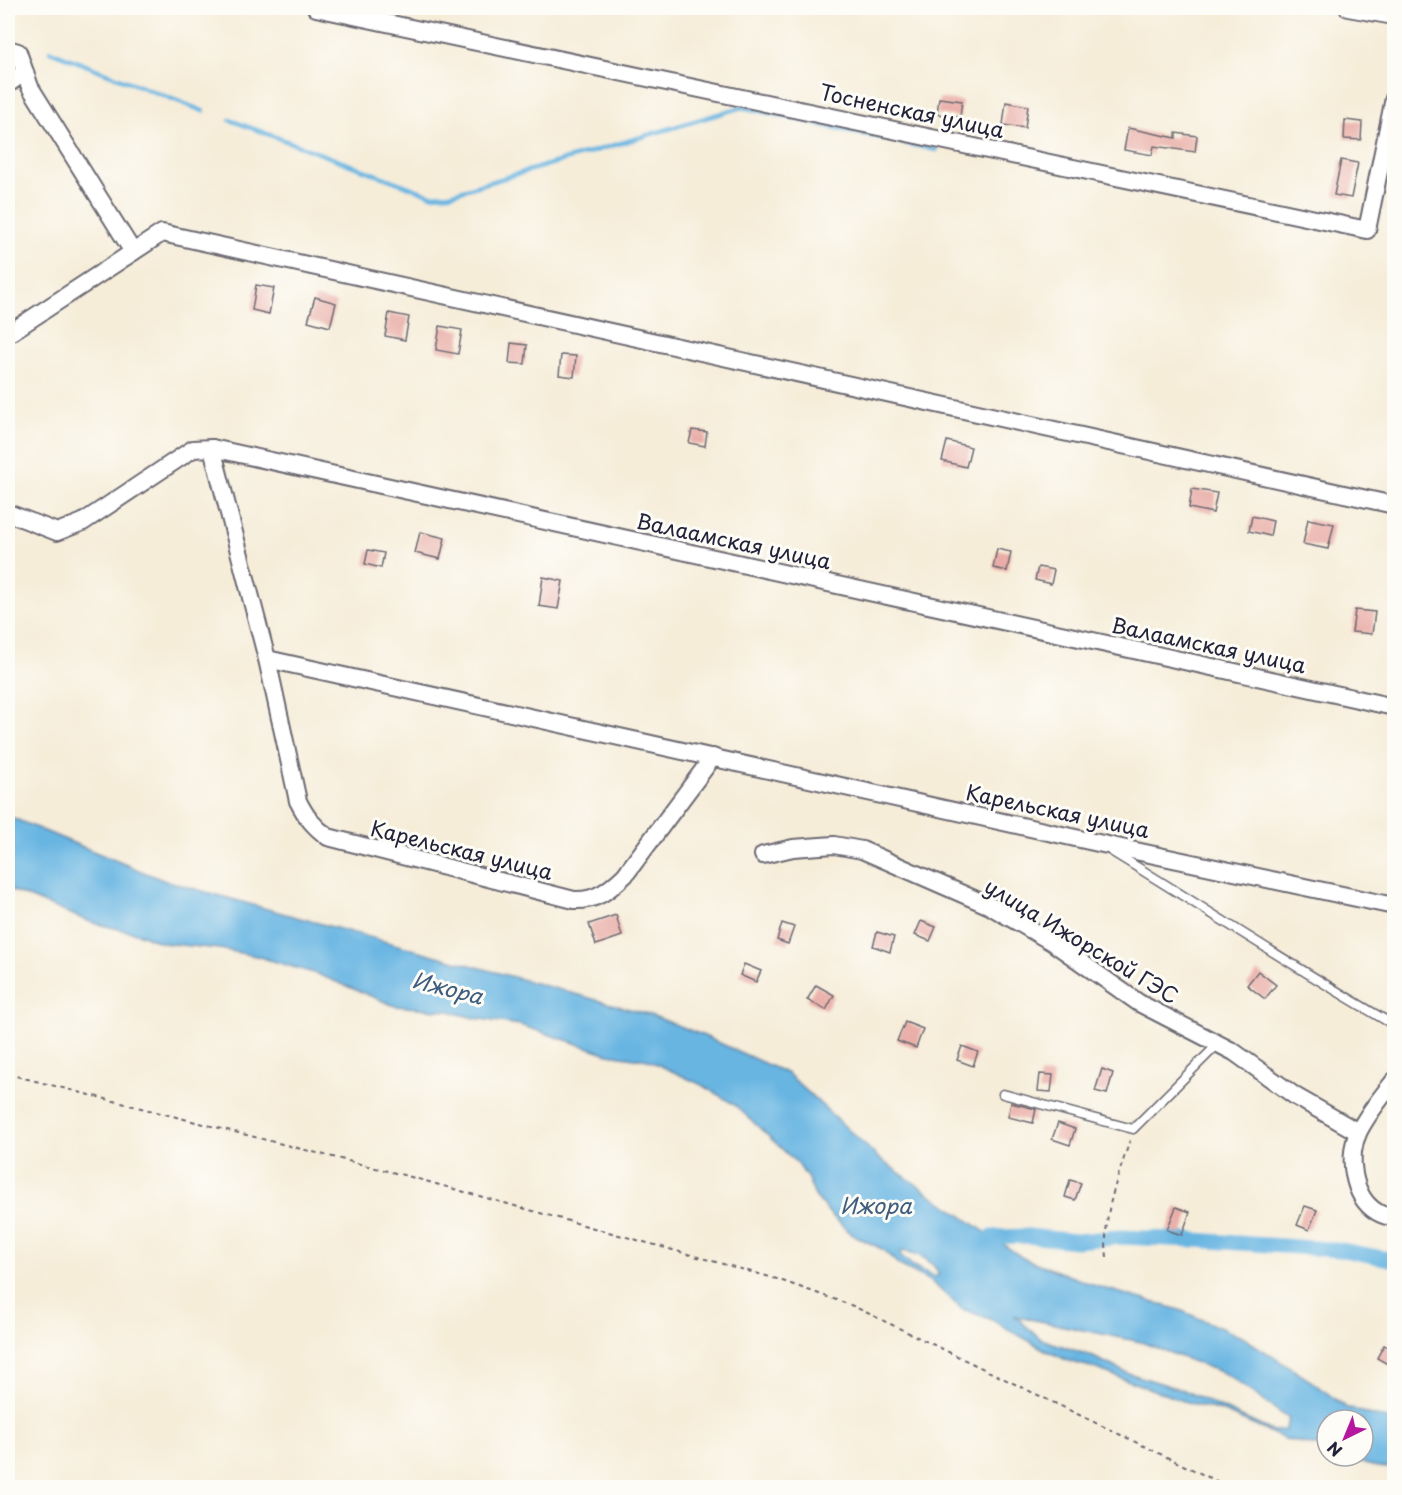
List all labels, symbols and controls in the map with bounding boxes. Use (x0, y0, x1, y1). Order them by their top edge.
street label: Тосненская улица (817, 75, 1008, 145)
street label: Валаамская улица (634, 504, 835, 576)
street label: Валаамская улица (1109, 608, 1310, 680)
street label: Карельская улица (963, 775, 1153, 845)
street label: Карельская улица (368, 811, 557, 887)
street label: улица Ижорской ГЭС (979, 869, 1185, 1011)
water label: Ижора (409, 962, 488, 1012)
water label: Ижора (840, 1188, 913, 1221)
north arrow (1315, 1408, 1375, 1468)
text: N (1321, 1437, 1347, 1463)

